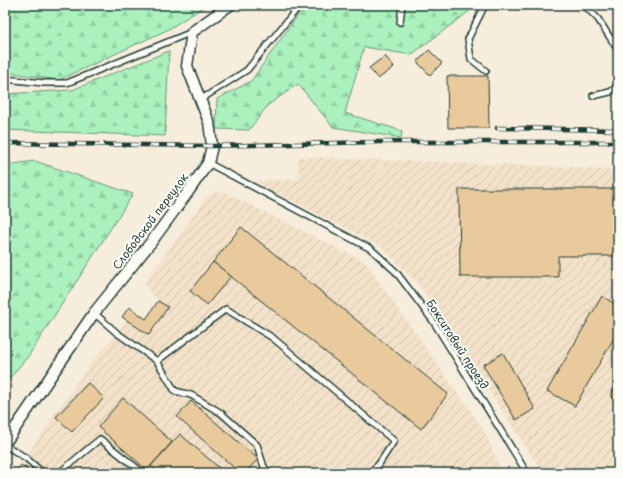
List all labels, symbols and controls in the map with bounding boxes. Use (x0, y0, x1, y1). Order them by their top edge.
street label: Слободской переулок (108, 169, 192, 273)
street label: Бокситовый проезд (423, 296, 493, 392)

